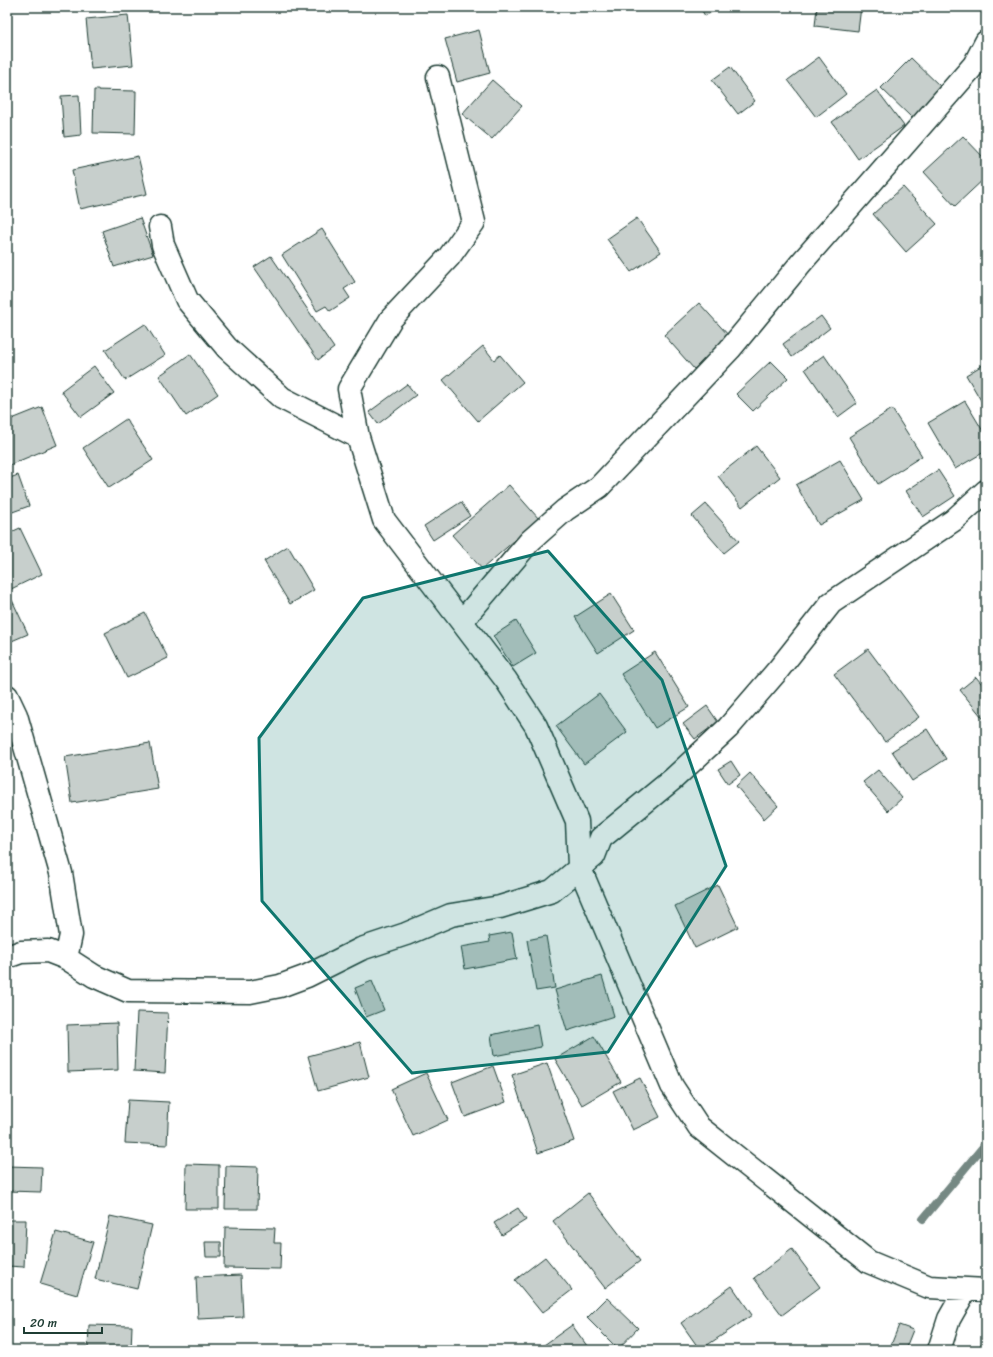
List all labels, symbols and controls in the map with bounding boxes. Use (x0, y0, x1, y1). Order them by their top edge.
scale bar (24, 1309, 102, 1335)
text: 20 m (30, 1312, 57, 1334)

